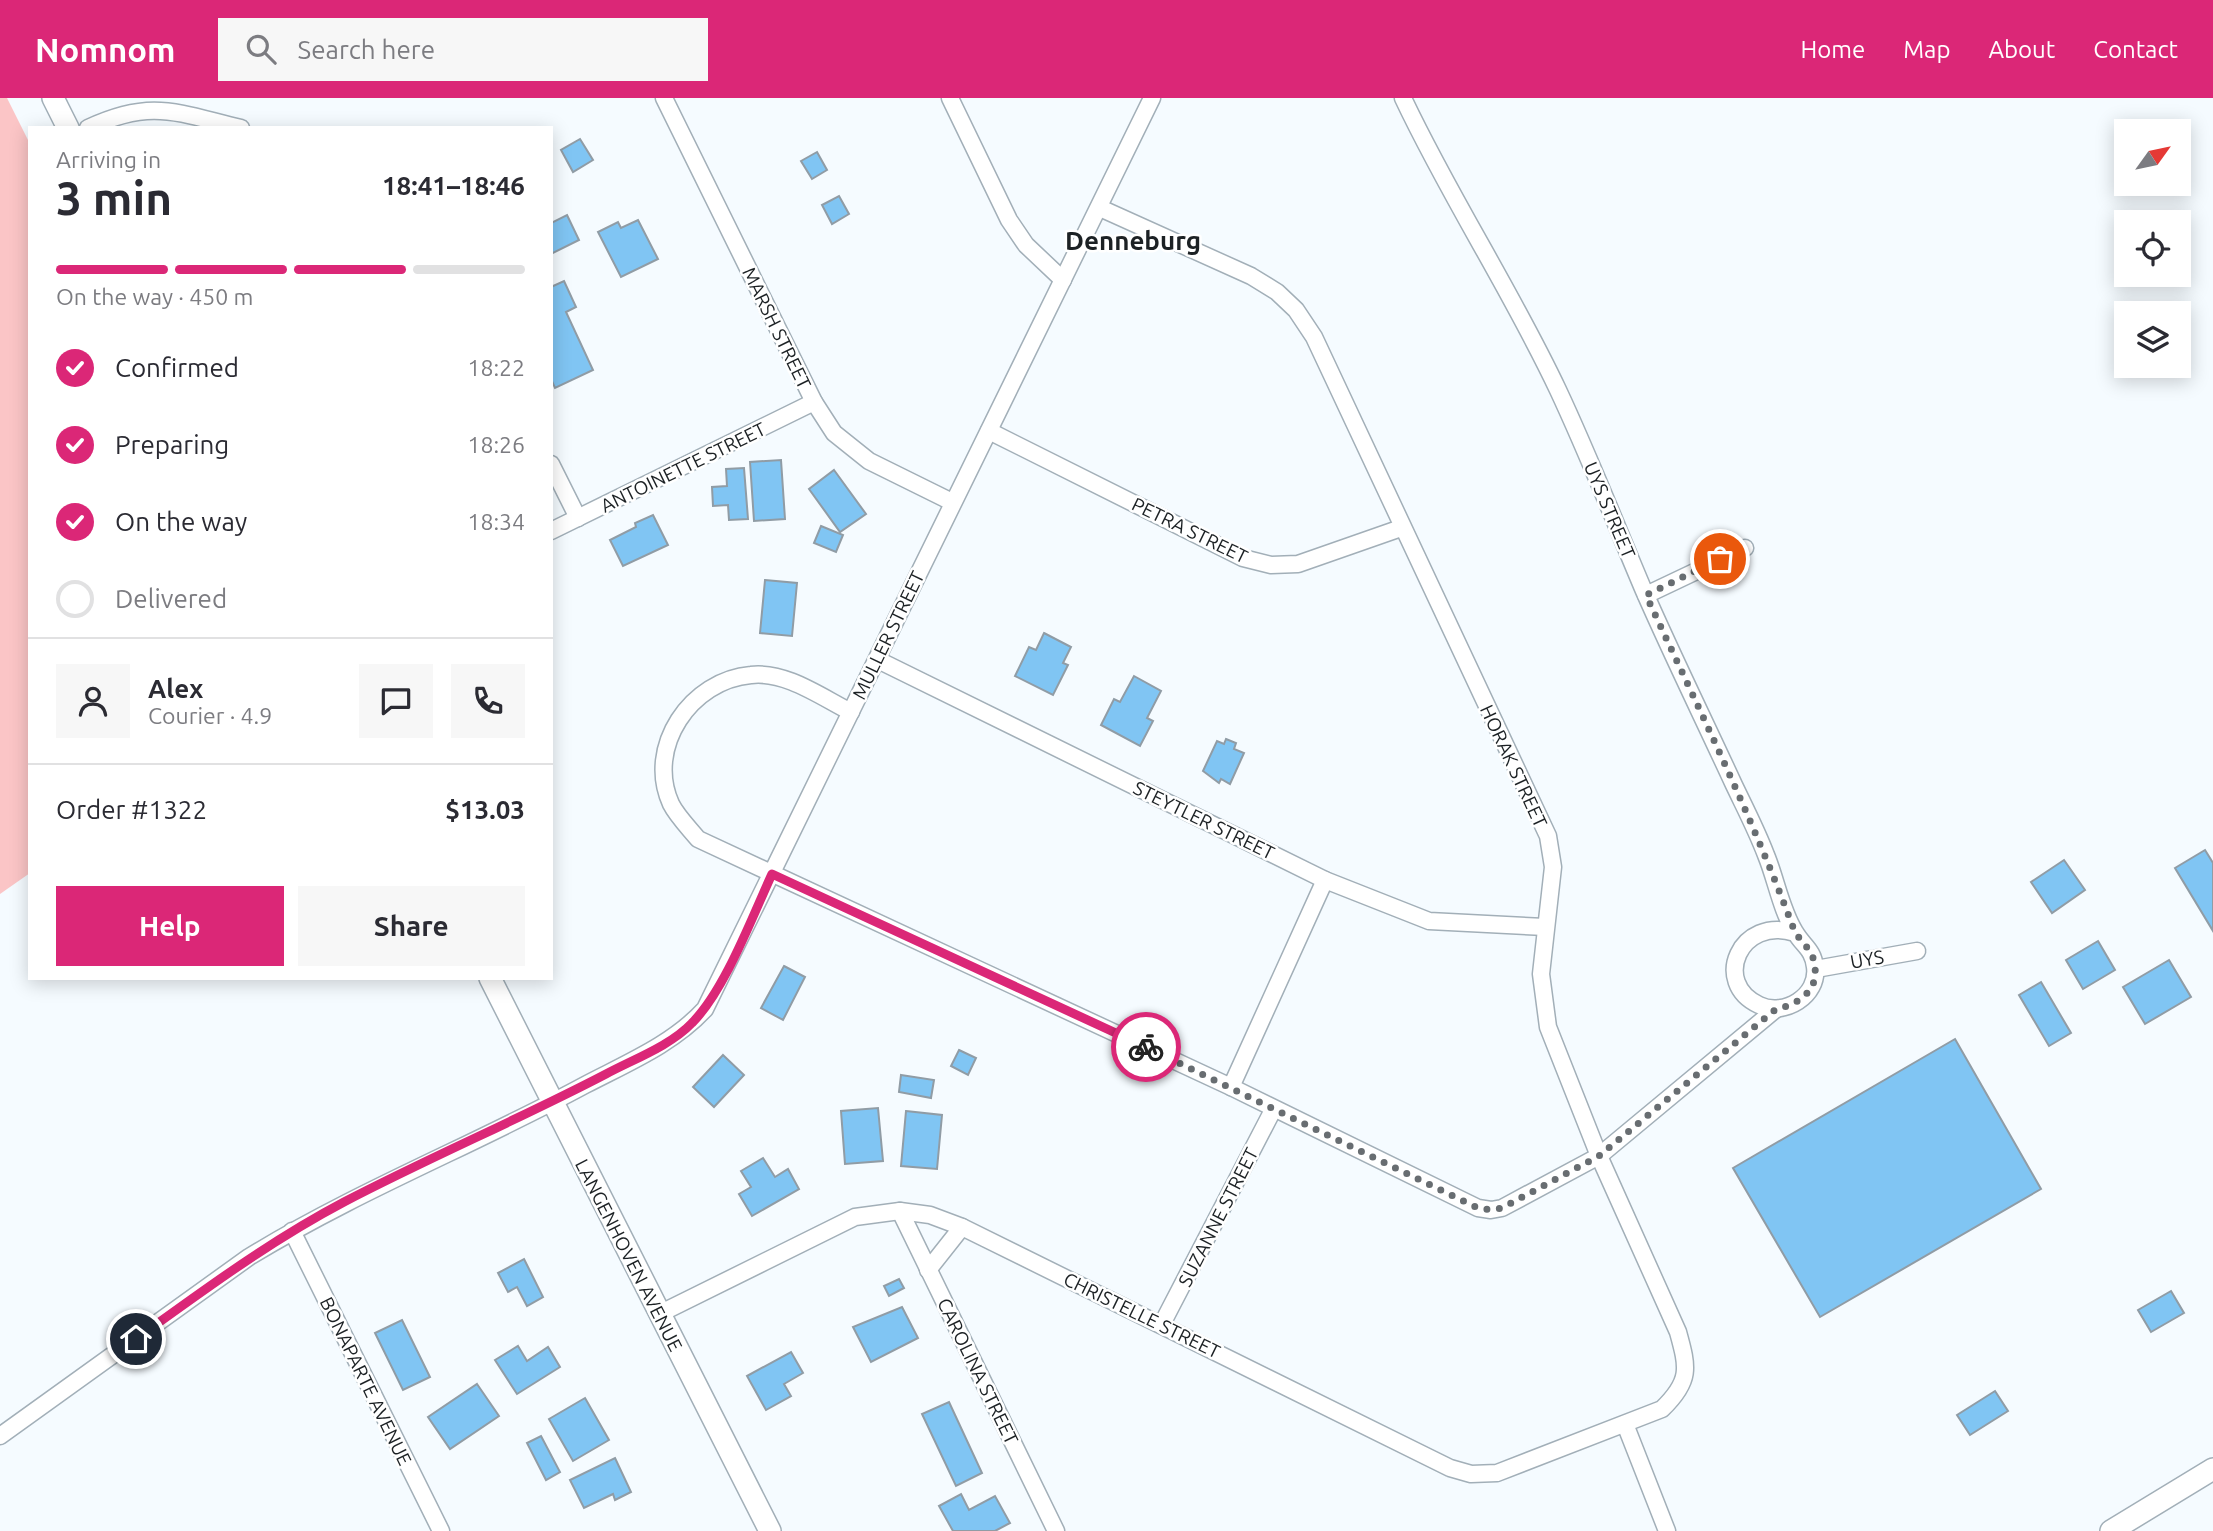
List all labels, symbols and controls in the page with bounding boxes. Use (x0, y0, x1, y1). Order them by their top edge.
search box (218, 18, 708, 81)
icon: search (242, 30, 280, 68)
text: Nomnom (35, 31, 176, 68)
text: Search here (298, 35, 435, 64)
text: Home (1800, 36, 1865, 63)
text: Map (1903, 36, 1950, 63)
text: About (1988, 36, 2055, 63)
text: Contact (2093, 36, 2178, 63)
north arrow (2114, 119, 2191, 196)
map controls (2114, 119, 2191, 378)
text: Arriving in (56, 147, 161, 172)
text: 18:41–18:46 (382, 171, 525, 200)
text: 3 min (56, 172, 172, 224)
button: locate (2114, 210, 2191, 287)
district label: Denneburg (1065, 226, 1201, 255)
street label: MARSH STREET (738, 264, 816, 393)
text: On the way · 450 m (56, 284, 253, 309)
button: layers (2114, 301, 2191, 378)
icon: check (56, 349, 94, 387)
text: Confirmed (115, 353, 239, 382)
text: 18:22 (467, 355, 525, 380)
street label: ANTOINETTE STREET (597, 417, 769, 517)
icon: check (56, 426, 94, 464)
text: Preparing (115, 430, 229, 459)
text: 18:26 (467, 432, 525, 457)
street label: UYS STREET (1580, 459, 1640, 562)
street label: PETRA STREET (1129, 493, 1252, 568)
icon: check (56, 503, 94, 541)
text: On the way (115, 507, 247, 536)
text: 18:34 (467, 509, 525, 534)
pin (1690, 529, 1750, 589)
icon: bag (1701, 540, 1739, 578)
street label: MULLER STREET (847, 567, 929, 703)
text: Delivered (115, 584, 227, 613)
button: person (56, 664, 130, 738)
button: chat (359, 664, 433, 738)
button: phone (451, 664, 525, 738)
text: Alex (148, 674, 203, 703)
street label: HORAK STREET (1476, 701, 1552, 831)
text: Courier · 4.9 (148, 703, 272, 728)
street label: STEYTLER STREET (1130, 776, 1278, 864)
text: Order #1322 (56, 795, 207, 824)
text: $13.03 (445, 795, 525, 824)
button: Help (56, 886, 284, 966)
button: Share (298, 886, 525, 966)
street label: UYS (1848, 945, 1886, 973)
courier (1111, 1012, 1181, 1082)
icon: bike (1127, 1028, 1165, 1066)
street label: SUZANNE STREET (1174, 1144, 1263, 1290)
street label: LANGENHOVEN AVENUE (571, 1155, 687, 1355)
street label: CHRISTELLE STREET (1060, 1268, 1224, 1363)
street label: BONAPARTE AVENUE (316, 1293, 416, 1469)
street label: CAROLINA STREET (933, 1294, 1023, 1448)
pin (106, 1309, 166, 1369)
icon: home (117, 1320, 155, 1358)

